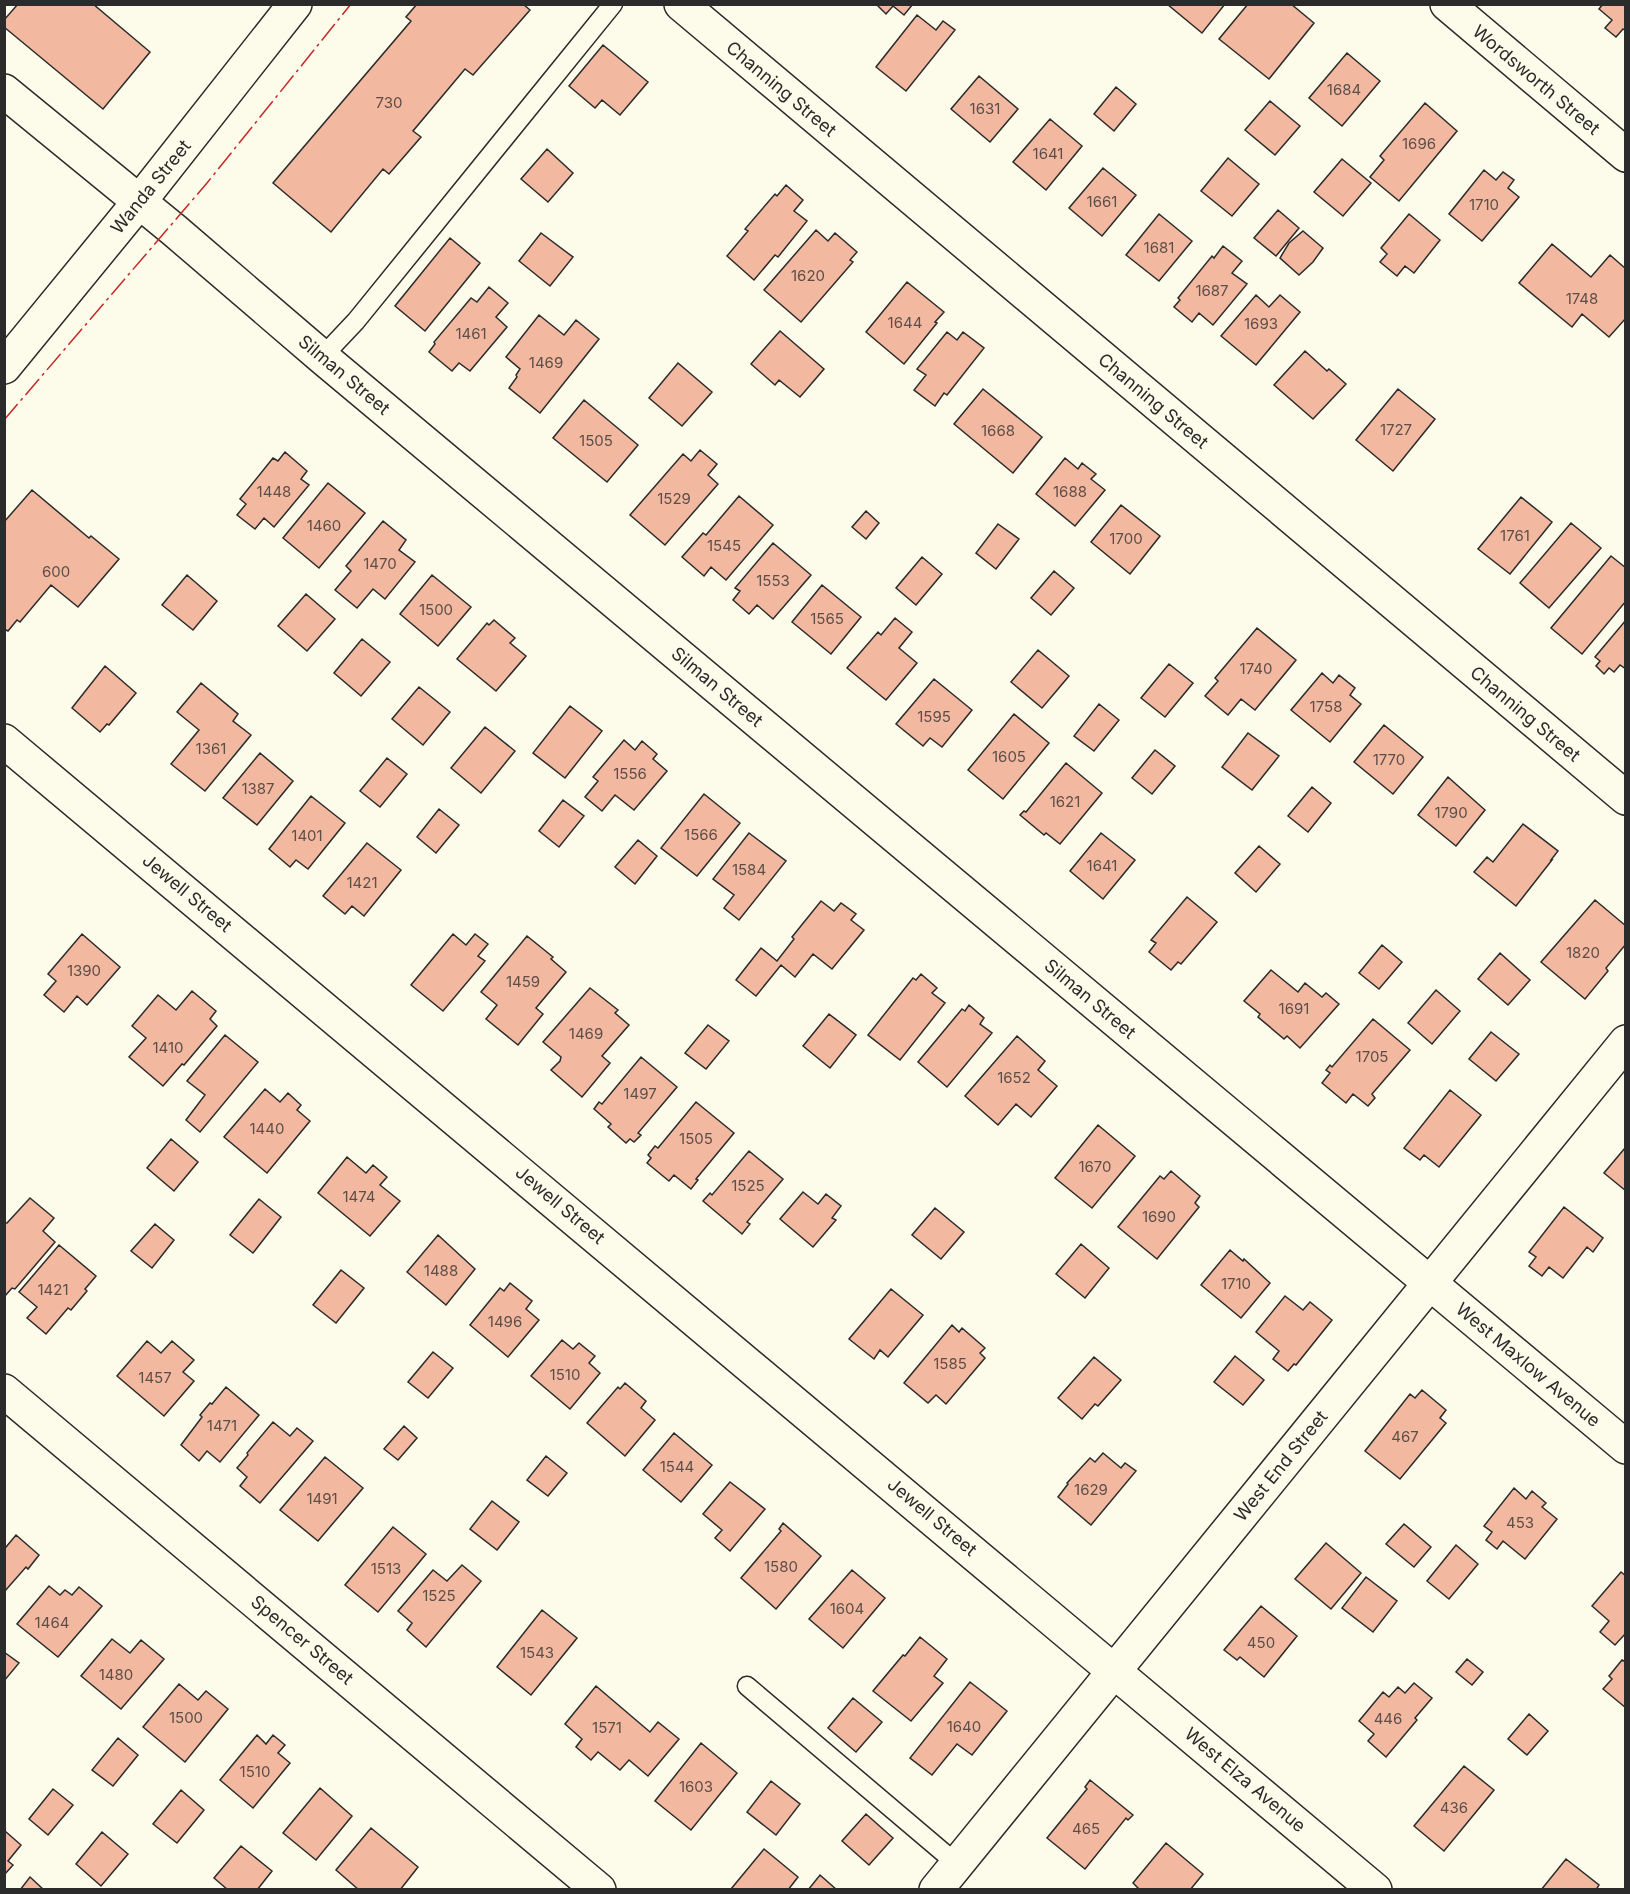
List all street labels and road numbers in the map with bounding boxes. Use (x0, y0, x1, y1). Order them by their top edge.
street label: Wordsworth Street (1469, 20, 1604, 139)
street label: Channing Street (722, 37, 841, 141)
street label: Wanda Street (106, 135, 195, 238)
street label: Silman Street (294, 330, 394, 419)
street label: Channing Street (1094, 349, 1213, 453)
street label: Silman Street (667, 642, 767, 731)
street label: Channing Street (1466, 662, 1585, 766)
street label: Jewell Street (138, 849, 236, 936)
street label: Silman Street (1040, 954, 1140, 1043)
street label: Jewell Street (511, 1161, 609, 1248)
street label: West Maxlow Avenue (1452, 1298, 1605, 1431)
street label: West End Street (1230, 1406, 1332, 1525)
street label: Jewell Street (883, 1473, 981, 1560)
street label: Spencer Street (247, 1591, 358, 1689)
street label: West Elza Avenue (1181, 1723, 1310, 1836)

